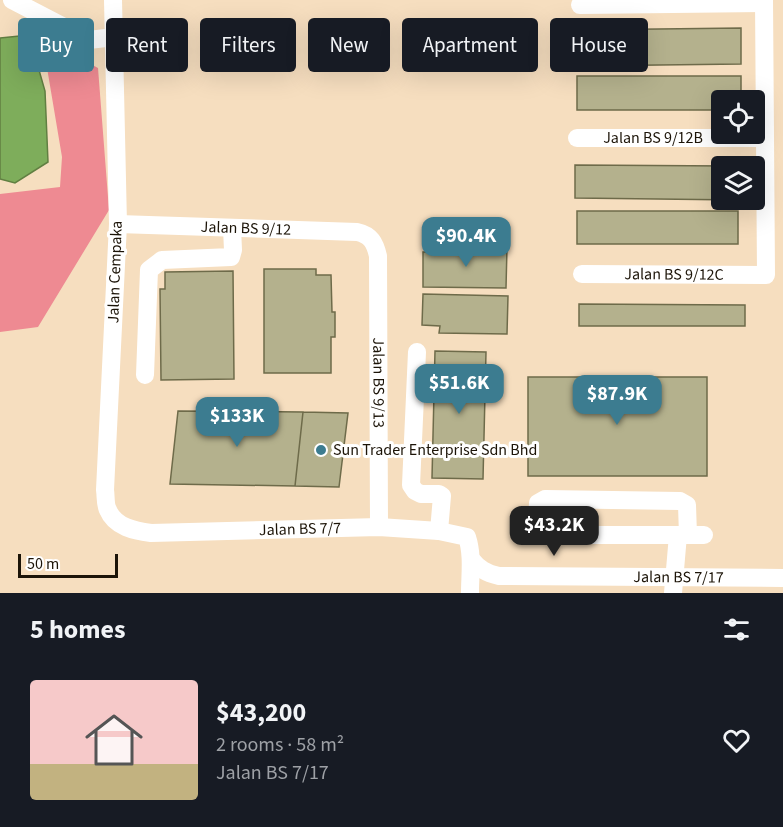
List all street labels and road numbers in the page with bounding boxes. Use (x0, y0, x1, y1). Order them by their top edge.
street label: Jalan BS 9/12B (603, 127, 703, 149)
street label: Jalan BS 9/12 (200, 216, 291, 241)
street label: Jalan Cempaka (102, 220, 128, 324)
street label: Jalan BS 9/12C (624, 263, 724, 286)
street label: Jalan BS 9/13 (367, 337, 390, 428)
street label: Jalan BS 7/7 (259, 517, 342, 541)
street label: Jalan BS 7/17 (633, 566, 724, 589)

